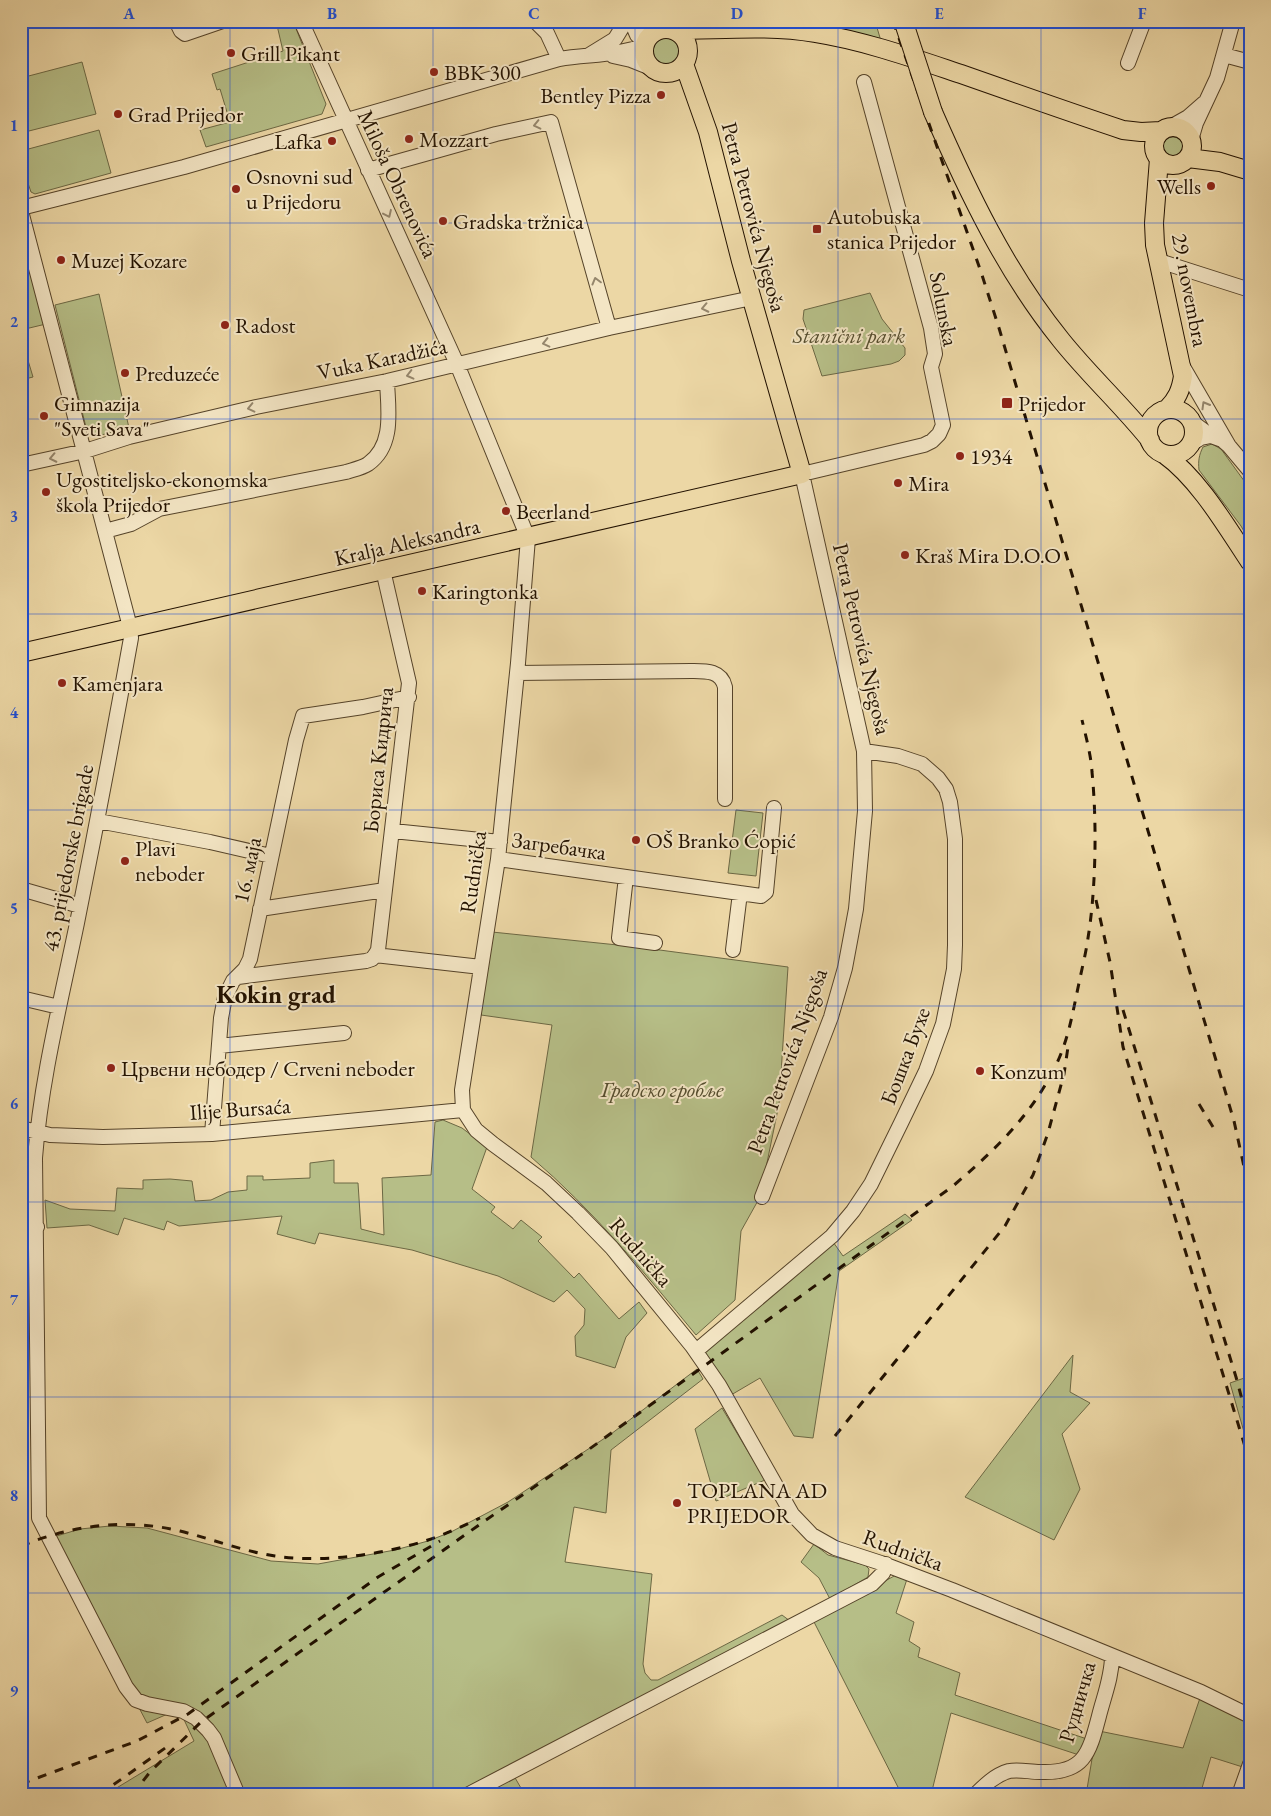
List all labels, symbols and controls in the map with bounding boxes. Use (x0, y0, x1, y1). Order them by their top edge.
text: A (122, 3, 135, 24)
text: B (327, 3, 337, 24)
text: C (528, 3, 540, 24)
text: D (731, 3, 743, 24)
text: E (934, 3, 944, 24)
text: F (1138, 3, 1147, 24)
place label: Grill Pikant (241, 39, 340, 68)
marker: Grill Pikant (225, 47, 237, 59)
place label: BBK 300 (444, 58, 521, 87)
marker: BBK 300 (428, 66, 440, 78)
place label: Bentley Pizza (540, 81, 651, 110)
marker: Bentley Pizza (655, 89, 667, 101)
place label: Grad Prijedor (128, 100, 244, 129)
street label: Miloša Obrenovića (351, 105, 445, 263)
marker: Grad Prijedor (112, 108, 124, 120)
text: 1 (10, 115, 18, 136)
one-way arrow (533, 119, 542, 130)
street label: Petra Petrovića Njegoša (715, 119, 793, 315)
place label: Mozzart (419, 125, 489, 154)
place label: Lafka (274, 127, 322, 156)
marker: Mozzart (403, 133, 415, 145)
marker: Lafka (326, 135, 338, 147)
place label: Osnovni sud u Prijedoru (246, 162, 354, 216)
place label: Wells (1157, 172, 1201, 201)
marker: Wells (1205, 180, 1217, 192)
marker: Osnovni sud u Prijedoru (230, 183, 242, 195)
place label: Autobuska stanica Prijedor (826, 202, 957, 256)
place label: Gradska tržnica (453, 207, 584, 236)
one-way arrow (382, 209, 392, 218)
marker: Gradska tržnica (437, 215, 449, 227)
marker: Autobuska stanica Prijedor (811, 223, 823, 235)
street label: 29. novembra (1165, 231, 1215, 349)
place label: Muzej Kozare (71, 246, 188, 275)
marker: Muzej Kozare (55, 254, 67, 266)
street label: Solunska (923, 269, 965, 349)
one-way arrow (592, 277, 602, 286)
one-way arrow (700, 302, 709, 313)
text: 2 (10, 311, 19, 332)
place label: Radost (235, 311, 296, 340)
marker: Radost (219, 319, 231, 331)
park label: Stanični park (792, 321, 905, 350)
street label: Vuka Karadžića (314, 331, 450, 387)
one-way arrow (541, 337, 550, 348)
place label: Preduzeće (135, 359, 220, 388)
marker: Preduzeće (119, 367, 131, 379)
one-way arrow (405, 369, 414, 380)
place label: Gimnazija "Sveti Sava" (54, 389, 150, 443)
place label: Prijedor (1018, 389, 1086, 418)
marker: Prijedor (1000, 396, 1014, 410)
one-way arrow (1202, 401, 1212, 410)
one-way arrow (246, 402, 255, 413)
marker: Gimnazija "Sveti Sava" (38, 410, 50, 422)
place label: 1934 (970, 442, 1013, 471)
marker: 1934 (954, 450, 966, 462)
one-way arrow (49, 452, 57, 463)
place label: Ugostiteljsko-ekonomska škola Prijedor (56, 465, 268, 519)
place label: Mira (908, 469, 950, 498)
marker: Mira (892, 477, 904, 489)
marker: Ugostiteljsko-ekonomska škola Prijedor (40, 486, 52, 498)
place label: Beerland (516, 497, 591, 526)
marker: Beerland (500, 505, 512, 517)
text: 3 (10, 506, 18, 527)
street label: Kralja Aleksandra (331, 511, 483, 573)
street label: Petra Petrovića Njegoša (826, 540, 898, 738)
place label: Kraš Mira D.O.O (915, 541, 1061, 570)
marker: Kraš Mira D.O.O (899, 549, 911, 561)
place label: Karingtonka (432, 577, 538, 606)
marker: Karingtonka (416, 585, 428, 597)
place label: Kamenjara (72, 669, 163, 698)
marker: Kamenjara (56, 677, 68, 689)
street label: Бориса Kидрича (356, 685, 400, 835)
text: 4 (10, 702, 19, 723)
street label: 43. prijedorske brigade (36, 762, 100, 954)
street label: Загребачка (510, 825, 608, 867)
place label: OŠ Branko Ćopić (646, 826, 796, 855)
street label: Rudnička (453, 828, 493, 915)
place label: Plavi neboder (135, 834, 205, 888)
street label: 16. маја (226, 834, 268, 906)
marker: OŠ Branko Ćopić (630, 834, 642, 846)
marker: Plavi neboder (119, 855, 131, 867)
text: 5 (10, 898, 18, 919)
street label: Petra Petrovića Njegoša (740, 964, 834, 1158)
district label: Kokin grad (216, 978, 336, 1011)
street label: Бошка Бухе (873, 1003, 937, 1109)
place label: Црвени небодер / Crveni neboder (121, 1054, 415, 1083)
place label: Konzum (990, 1057, 1065, 1086)
marker: Црвени небодер / Crveni neboder (105, 1062, 117, 1074)
marker: Konzum (974, 1065, 986, 1077)
park label: Градско гробље (599, 1075, 724, 1104)
street label: Ilije Bursaća (188, 1091, 292, 1127)
text: 6 (10, 1093, 19, 1114)
street label: Rudnička (603, 1211, 679, 1293)
text: 7 (10, 1289, 19, 1310)
place label: TOPLANA AD PRIJEDOR (687, 1476, 827, 1530)
text: 8 (10, 1485, 18, 1506)
marker: TOPLANA AD PRIJEDOR (671, 1497, 683, 1509)
street label: Rudnička (859, 1522, 947, 1578)
street label: Рудничка (1052, 1658, 1102, 1746)
text: 9 (10, 1680, 19, 1701)

